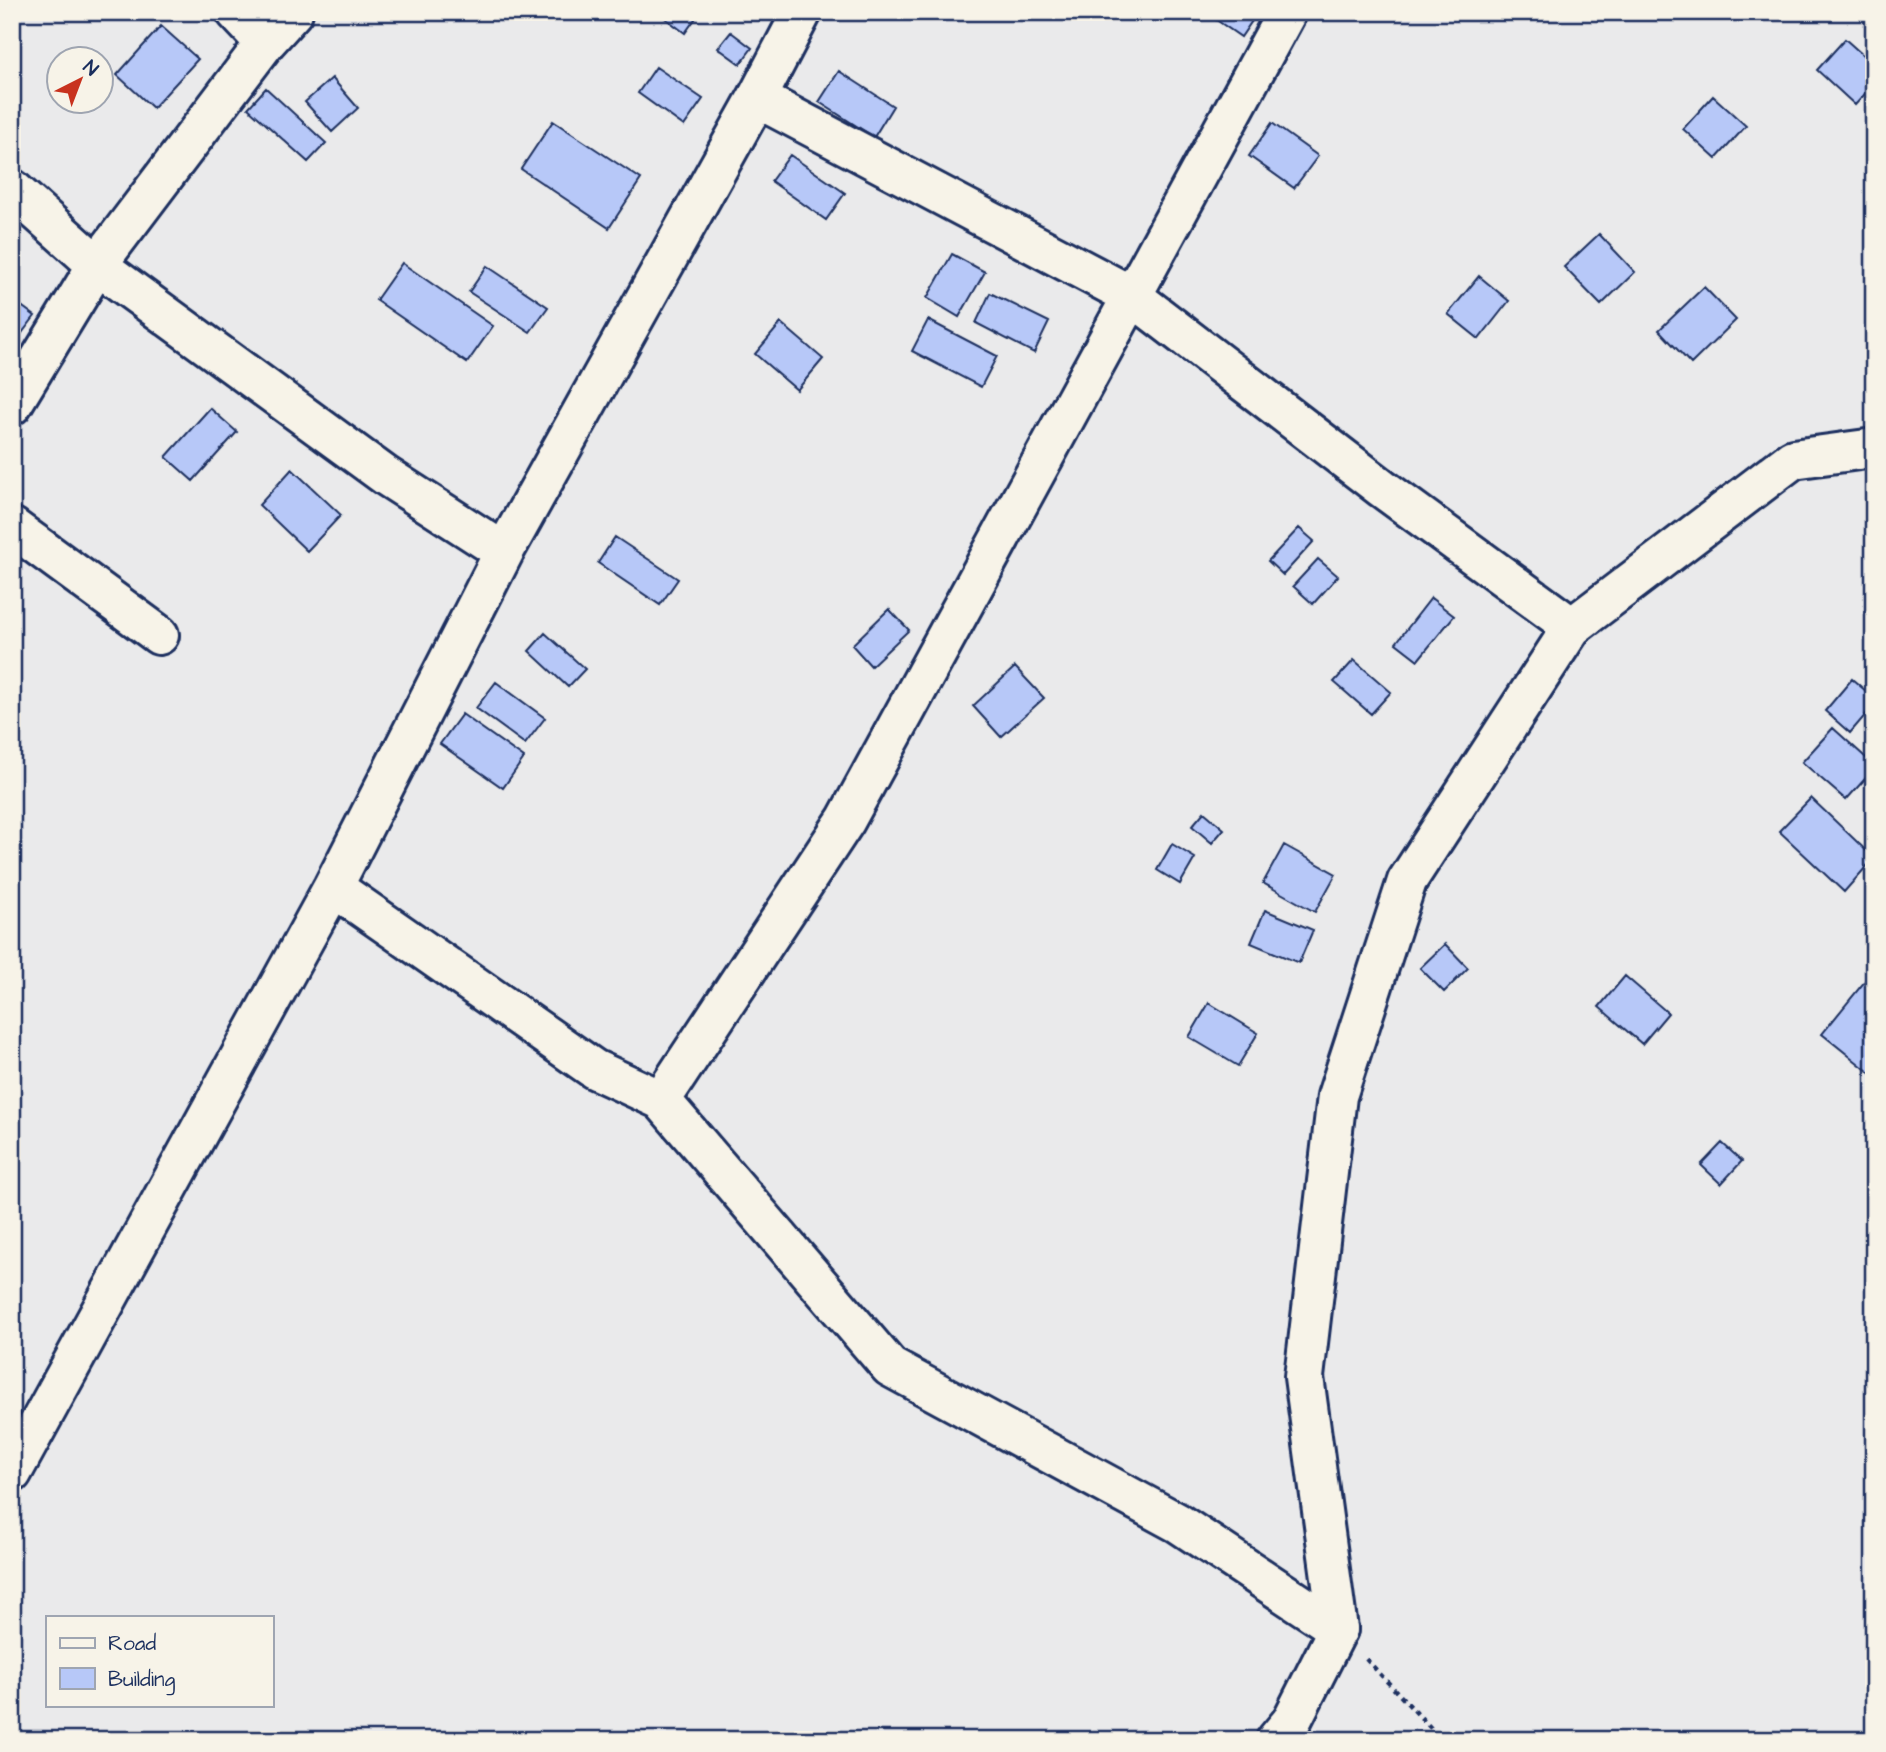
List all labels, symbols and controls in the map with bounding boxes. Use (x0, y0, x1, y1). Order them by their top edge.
north arrow (46, 46, 116, 116)
text: N (77, 54, 104, 83)
legend (46, 1616, 273, 1706)
text: Road (108, 1629, 156, 1658)
text: Building (108, 1665, 176, 1696)

